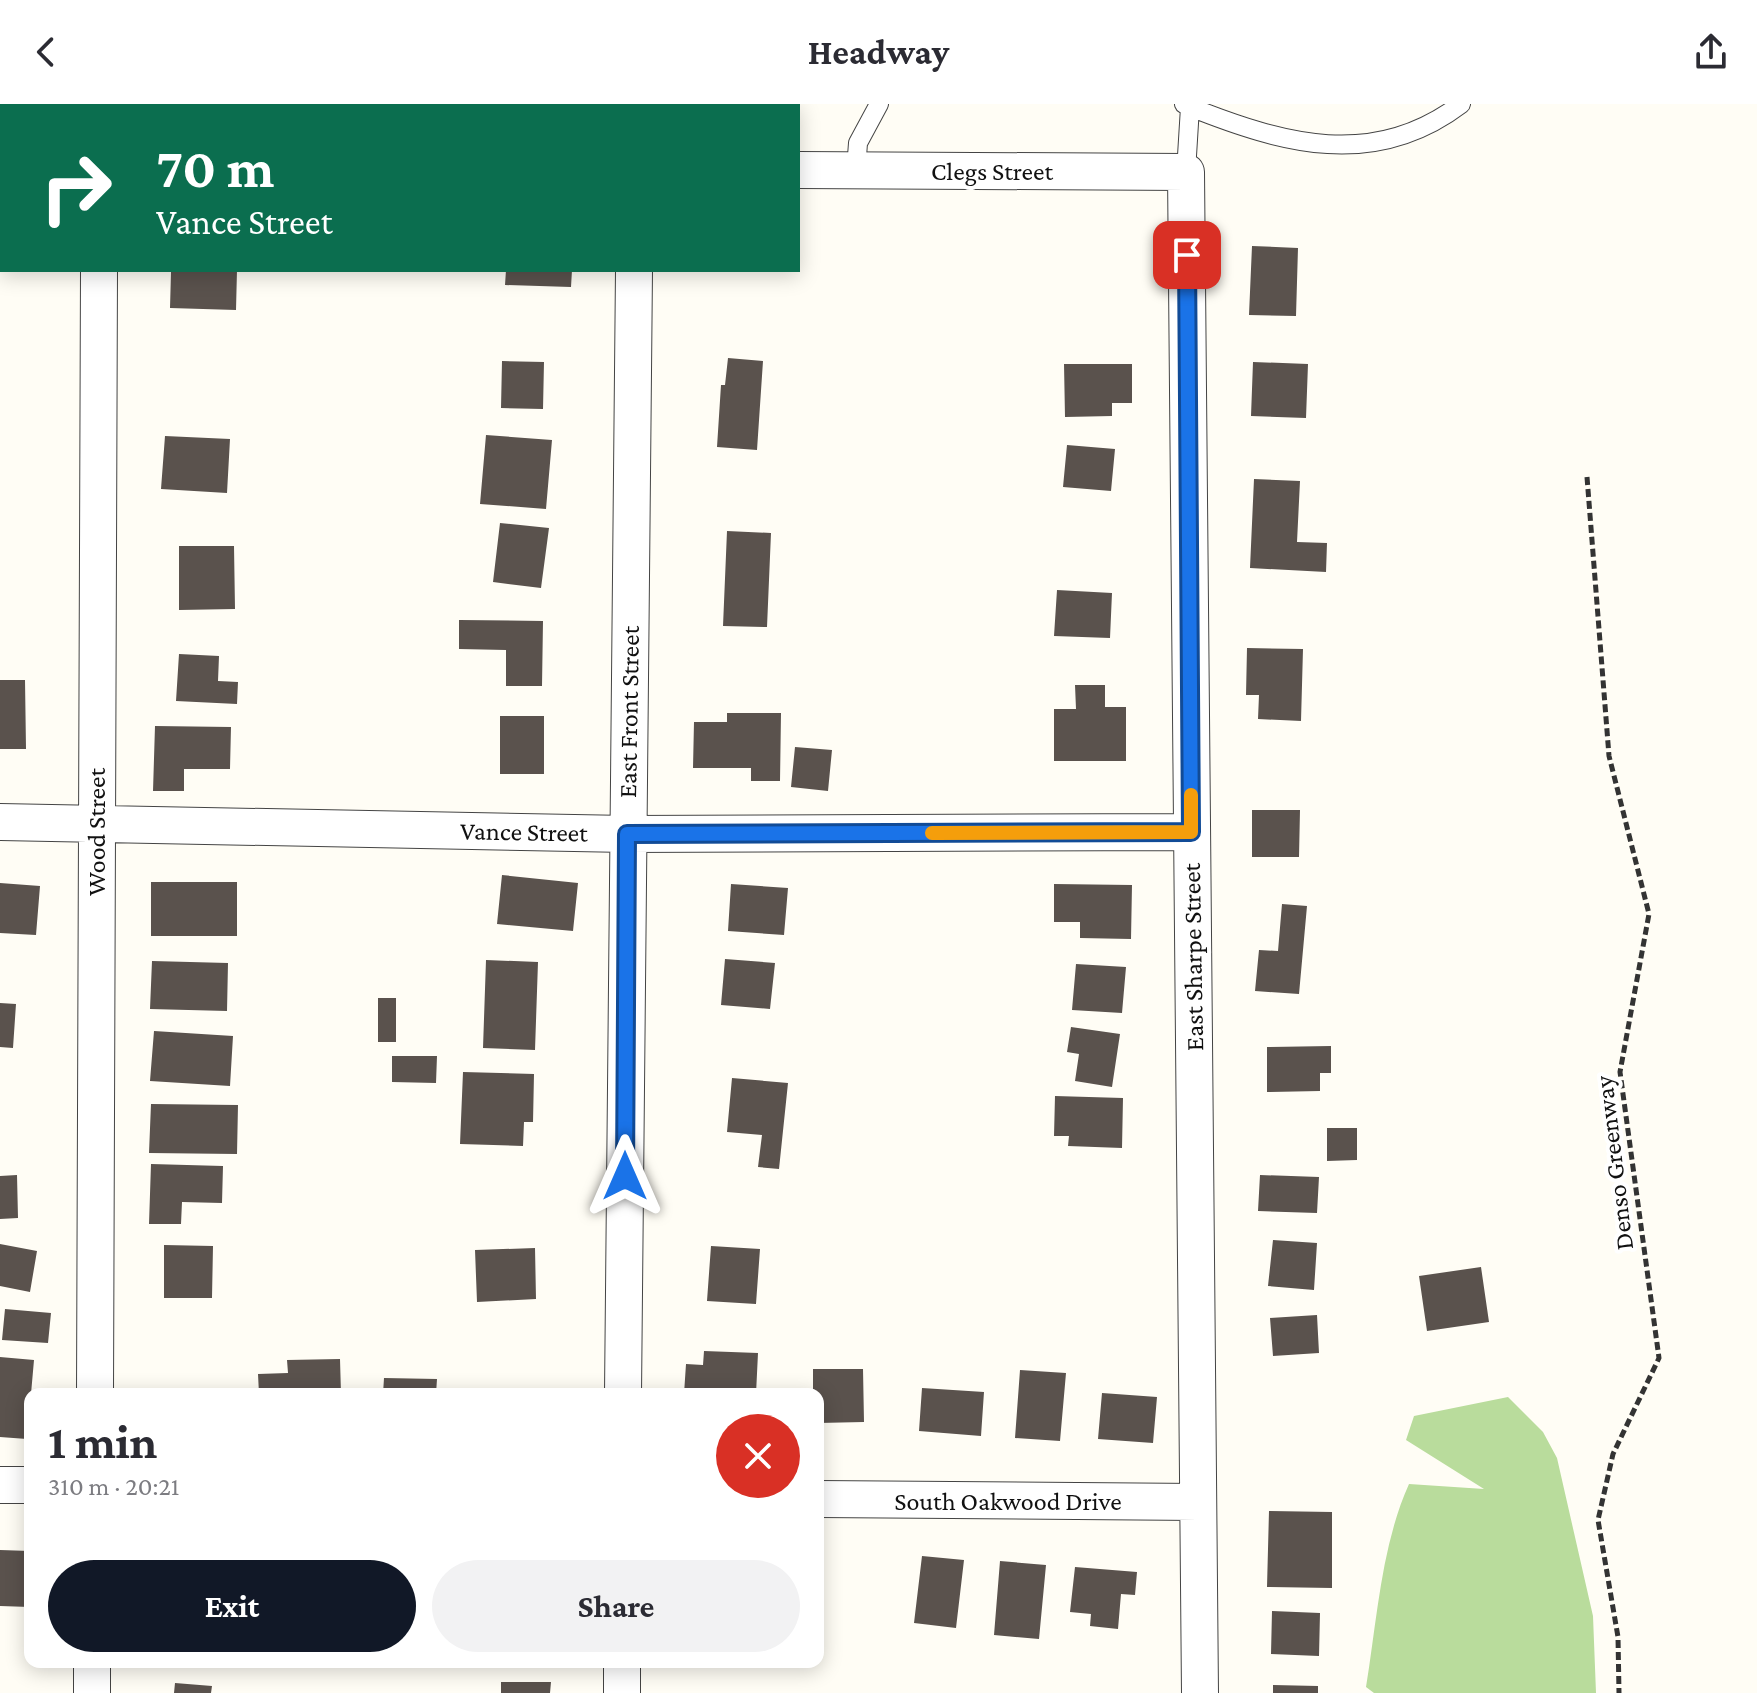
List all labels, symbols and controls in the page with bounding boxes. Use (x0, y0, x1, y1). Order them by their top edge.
icon: back (24, 30, 68, 74)
icon: share (1689, 30, 1733, 74)
text: Headway (808, 32, 949, 72)
icon: right (24, 136, 128, 240)
text: 70 m (156, 137, 275, 199)
street label: Clegs Street (931, 157, 1053, 186)
text: Vance Street (156, 202, 333, 242)
pin (1153, 221, 1221, 289)
icon: arrive (1165, 233, 1209, 277)
street label: East Front Street (613, 625, 645, 798)
street label: Wood Street (82, 768, 111, 896)
street label: Vance Street (460, 816, 588, 848)
street label: East Sharpe Street (1177, 862, 1209, 1051)
street label: Denso Greenway (1589, 1073, 1639, 1252)
position arrow (583, 1134, 667, 1218)
button: close (716, 1414, 800, 1498)
text: 1 min (48, 1415, 157, 1468)
text: 310 m · 20:21 (48, 1472, 180, 1501)
street label: South Oakwood Drive (894, 1487, 1122, 1516)
button: Exit (48, 1560, 416, 1652)
button: Share (432, 1560, 800, 1652)

